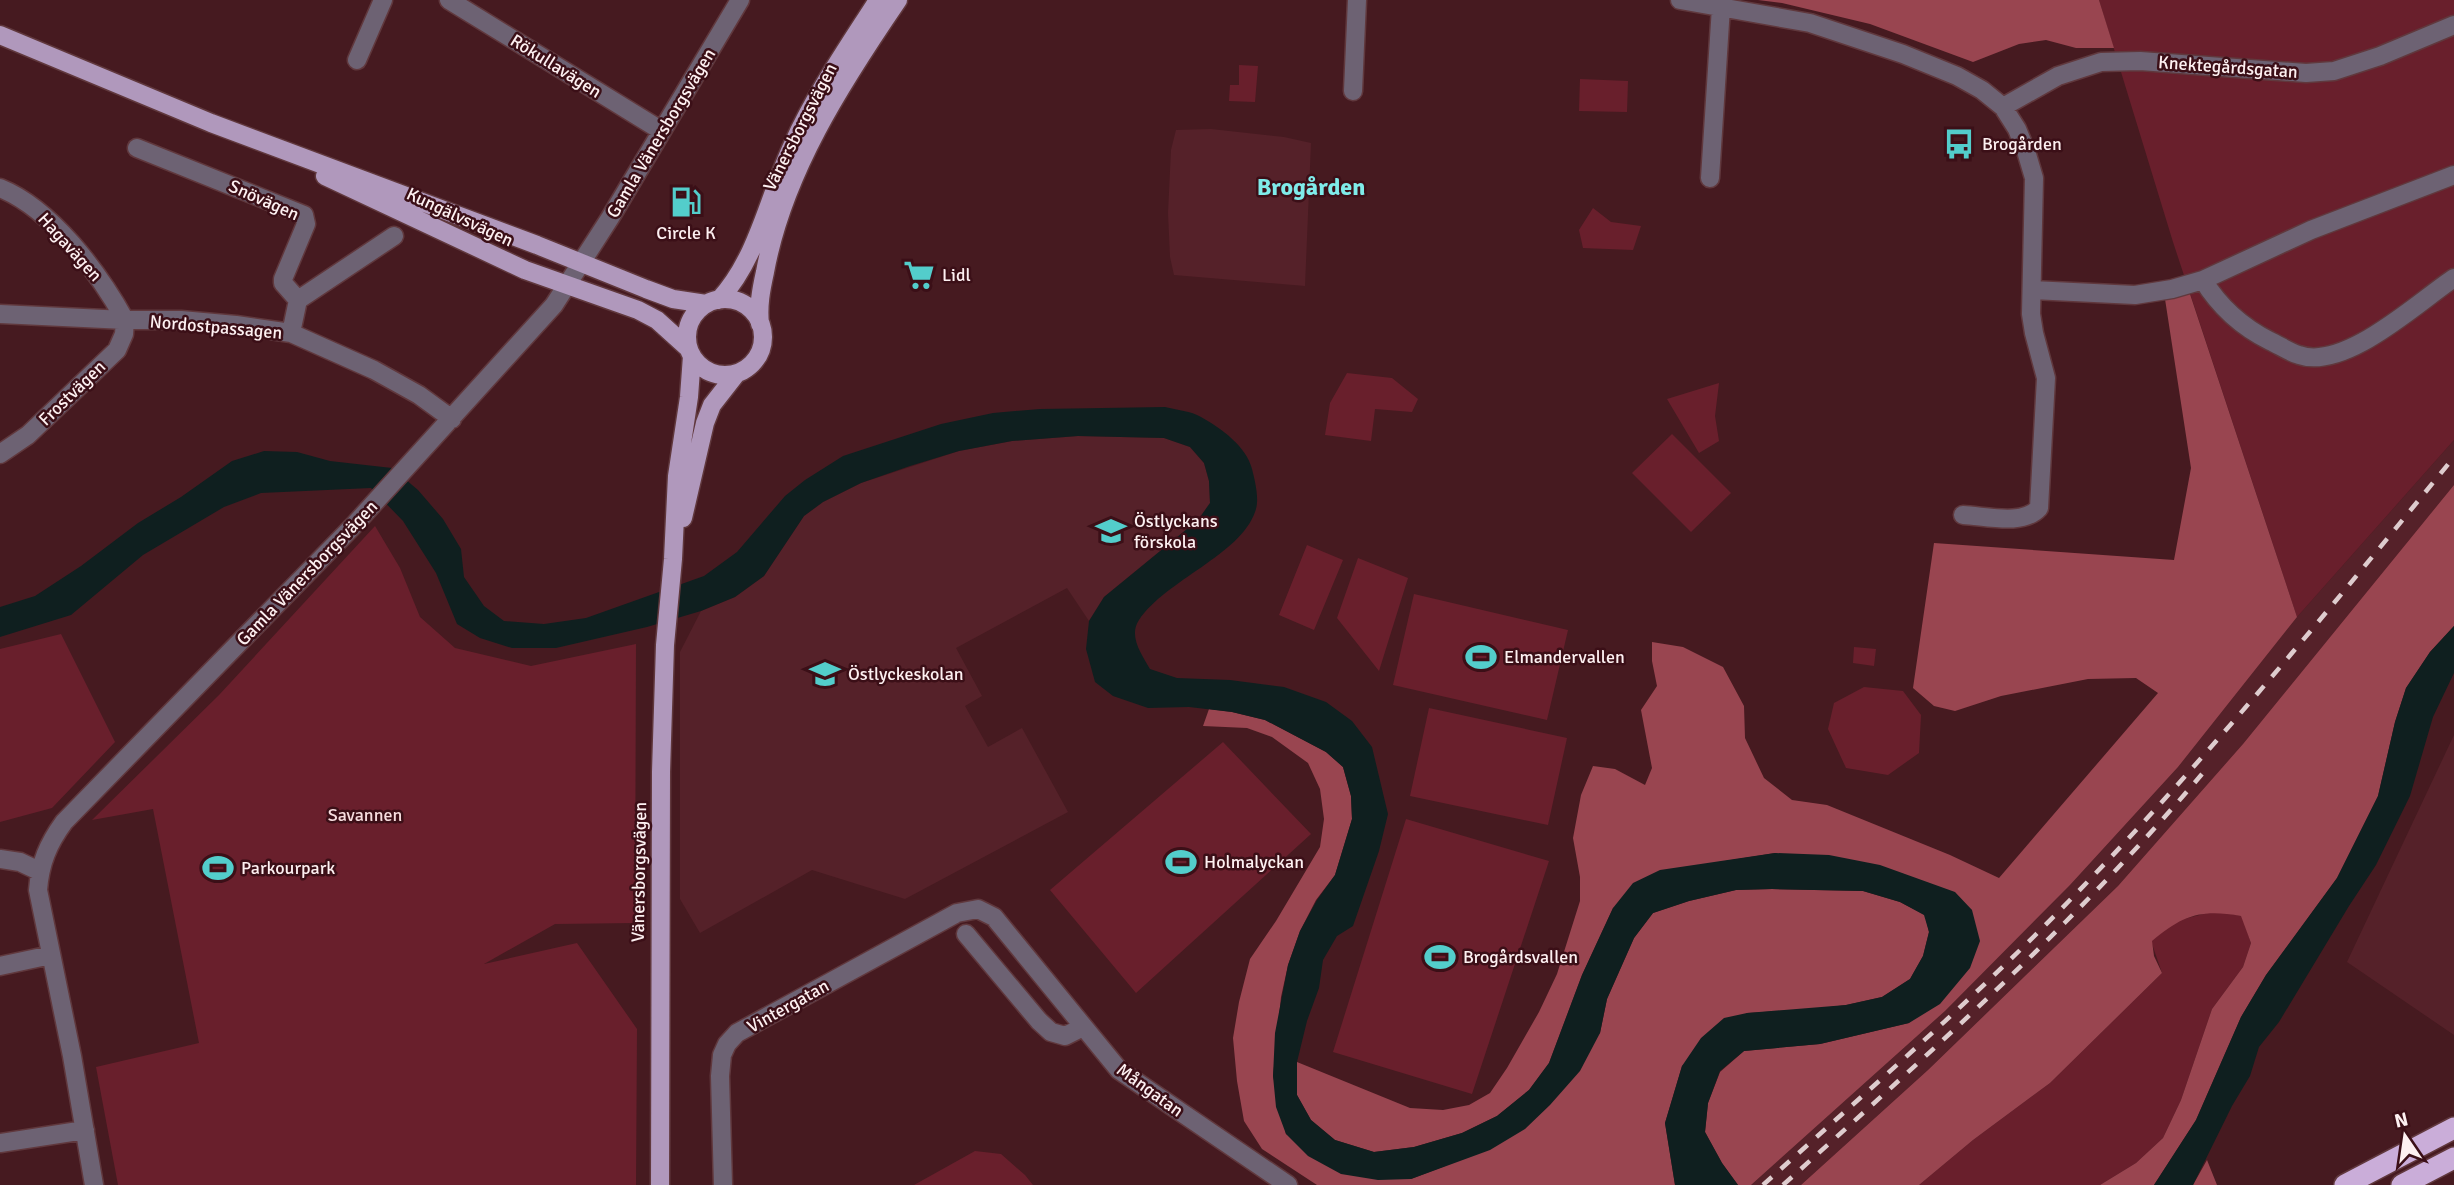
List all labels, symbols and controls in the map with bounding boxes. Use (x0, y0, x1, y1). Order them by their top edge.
street label: Rökullavägen (506, 29, 606, 103)
street label: Gamla Vänersborgsvägen (602, 44, 720, 222)
street label: Knektegårdsgatan (2157, 51, 2299, 83)
street label: Vänersborgsvägen (758, 59, 842, 195)
bus stop icon: Brogården (1942, 127, 1976, 161)
place label: Brogården (1982, 133, 2062, 155)
district label: Brogården (1257, 172, 1365, 202)
street label: Snövägen (225, 175, 303, 225)
street label: Kungälvsvägen (403, 183, 517, 251)
fuel station icon: Circle K (669, 185, 703, 219)
street label: Hagavägen (33, 208, 107, 286)
place label: Circle K (656, 222, 716, 244)
supermarket icon: Lidl (902, 258, 936, 292)
place label: Lidl (942, 264, 971, 286)
street label: Nordostpassagen (149, 310, 283, 344)
street label: Frostvägen (34, 356, 110, 430)
street label: Gamla Vänersborgsvägen (232, 496, 382, 650)
place label: Östlyckans förskola (1134, 510, 1218, 553)
school or university icon: Östlyckans förskola (1094, 514, 1128, 548)
sports icon: Elmandervallen (1464, 640, 1498, 674)
place label: Elmandervallen (1504, 646, 1625, 668)
school or university icon: Östlyckeskolan (808, 657, 842, 691)
place label: Östlyckeskolan (848, 663, 964, 685)
street label: Vänersborgsvägen (627, 802, 651, 942)
park label: Savannen (328, 804, 402, 826)
sports icon: Holmalyckan (1164, 845, 1198, 879)
sports icon: Parkourpark (201, 851, 235, 885)
place label: Holmalyckan (1204, 851, 1304, 873)
place label: Parkourpark (241, 857, 335, 879)
sports icon: Brogårdsvallen (1423, 940, 1457, 974)
place label: Brogårdsvallen (1463, 946, 1578, 968)
street label: Vintergatan (743, 974, 833, 1038)
street label: Mångatan (1112, 1058, 1188, 1122)
north arrow (2370, 1101, 2440, 1171)
text: N (2392, 1107, 2411, 1134)

